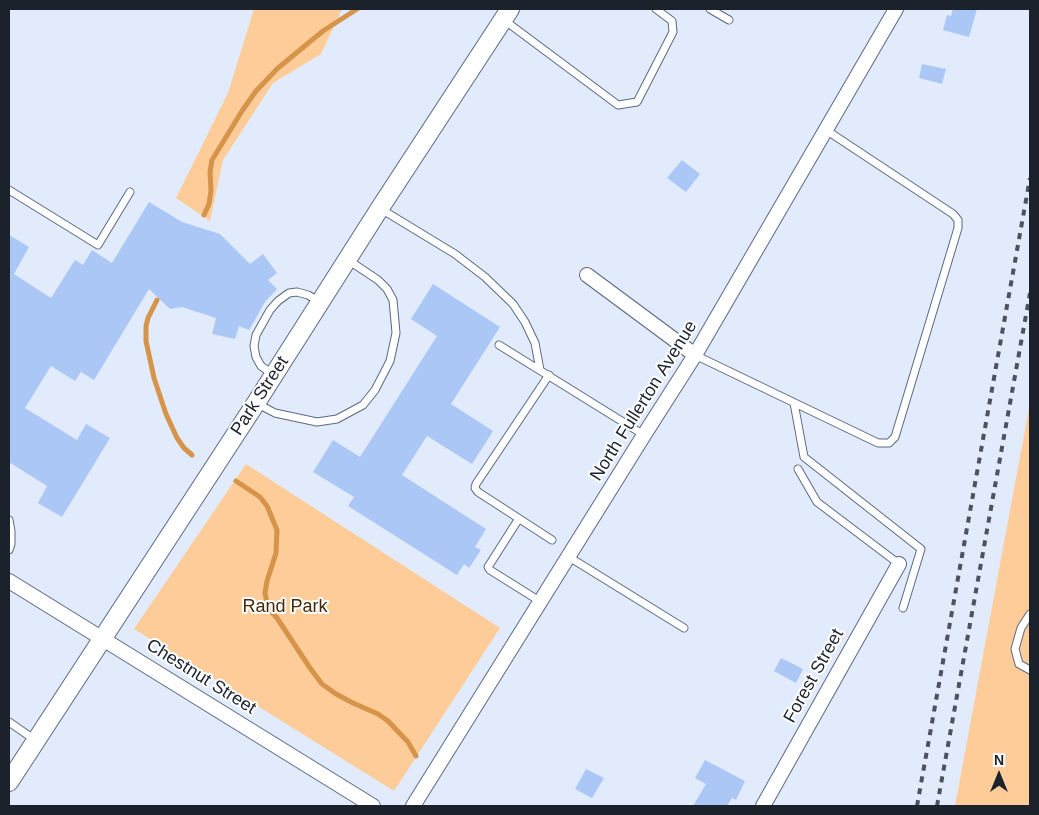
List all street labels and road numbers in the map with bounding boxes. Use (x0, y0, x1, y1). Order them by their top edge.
street label: North Fullerton Avenue (586, 317, 702, 485)
street label: Park Street (226, 352, 294, 440)
street label: Forest Street (779, 625, 849, 727)
street label: Chestnut Street (142, 635, 260, 719)

